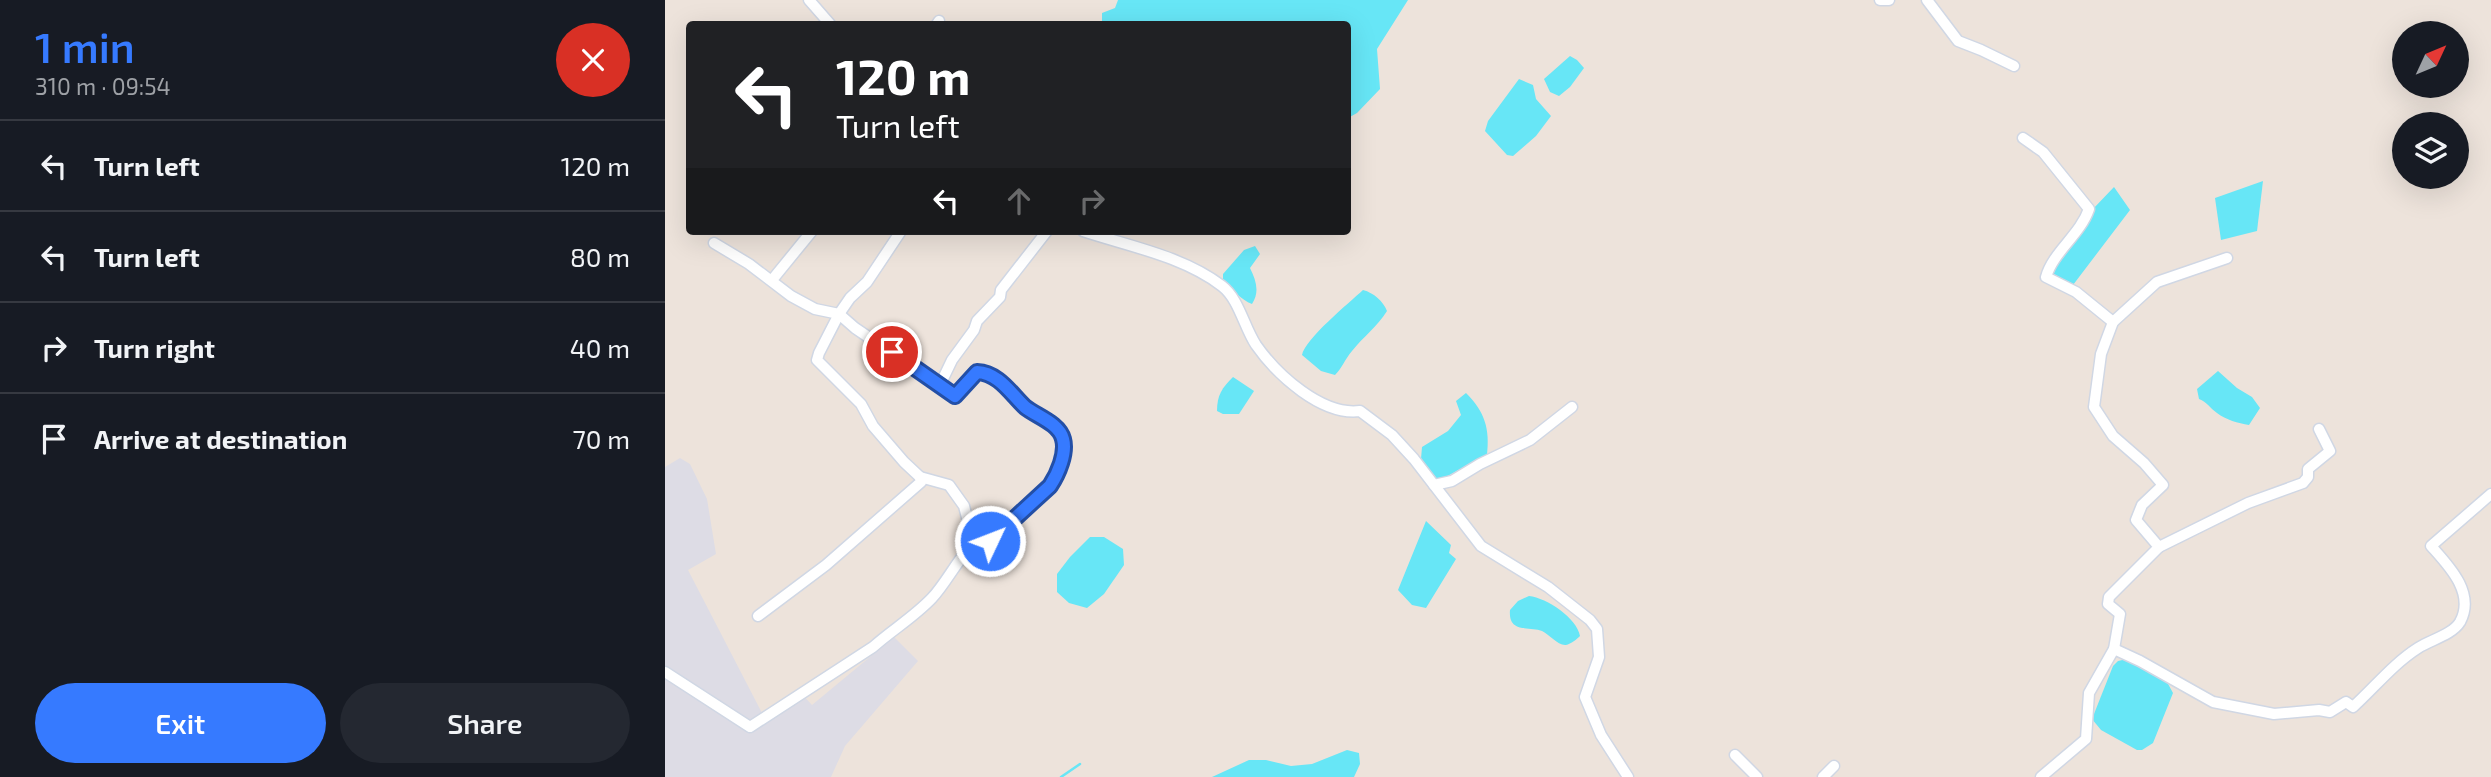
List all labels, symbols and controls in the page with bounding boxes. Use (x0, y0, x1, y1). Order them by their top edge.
text: 1 min (35, 21, 135, 71)
north arrow (2392, 21, 2469, 98)
map controls (2392, 21, 2469, 189)
button: close (556, 23, 630, 97)
text: 120 m (836, 46, 970, 105)
icon: left (721, 49, 812, 140)
text: 310 m · 09:54 (35, 72, 171, 100)
text: Turn left (836, 106, 960, 144)
button: layers (2392, 112, 2469, 189)
icon: left (35, 147, 73, 185)
text: Turn left (94, 150, 200, 181)
text: 120 m (561, 150, 630, 181)
icon: left (927, 182, 965, 220)
icon: ahead (1000, 182, 1038, 220)
icon: right (1073, 182, 1111, 220)
icon: left (35, 238, 73, 276)
text: Turn left (94, 241, 200, 272)
text: 80 m (570, 241, 630, 272)
pin (862, 322, 922, 382)
icon: right (35, 329, 73, 367)
text: Turn right (94, 332, 215, 363)
text: 40 m (570, 332, 630, 363)
icon: arrive (873, 333, 911, 371)
icon: arrive (35, 420, 73, 458)
text: Arrive at destination (94, 423, 347, 454)
text: 70 m (572, 423, 630, 454)
position arrow (953, 504, 1027, 578)
button: Exit (35, 683, 326, 763)
button: Share (340, 683, 630, 763)

